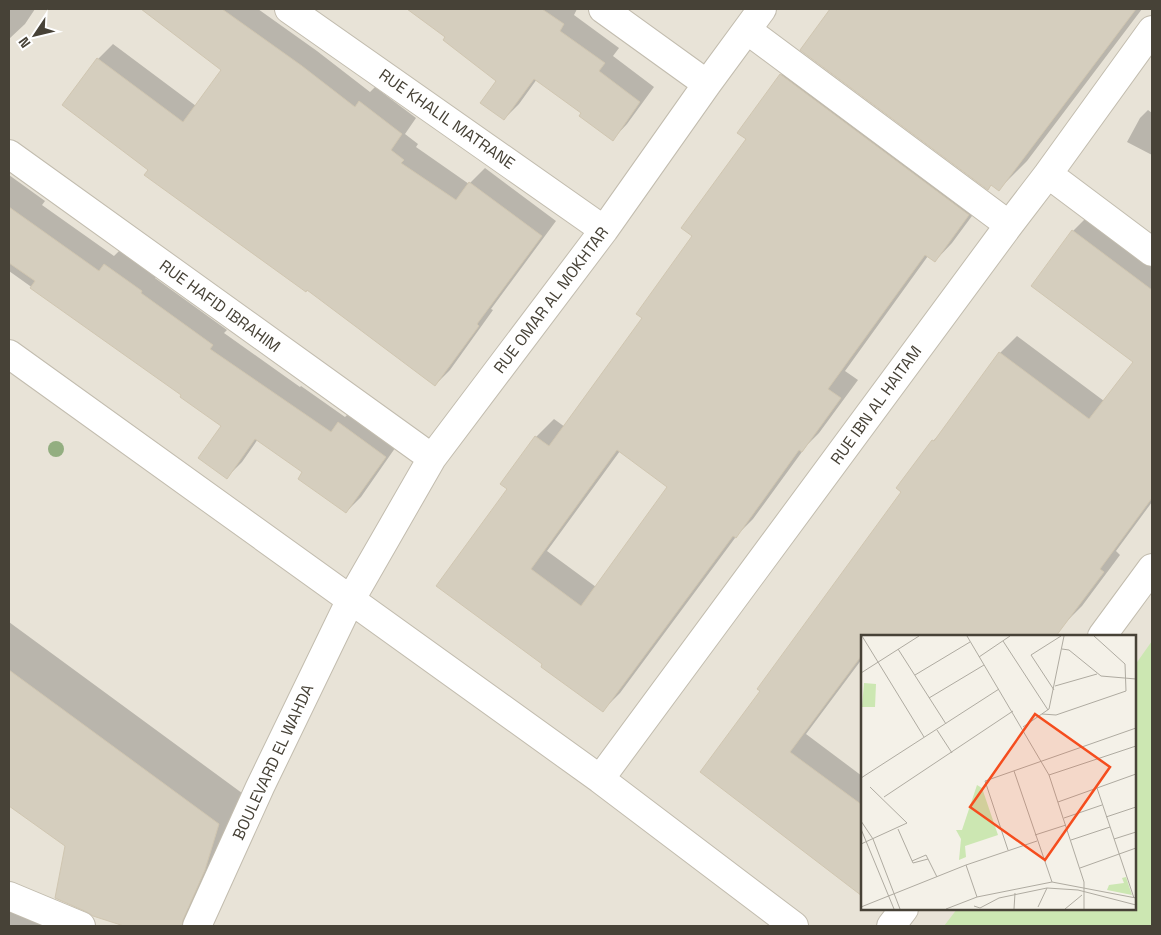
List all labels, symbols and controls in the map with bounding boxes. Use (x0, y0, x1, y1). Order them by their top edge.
north arrow (10, 10, 60, 60)
text: N (14, 33, 34, 51)
street label: RUE KHALIL MATRANE (375, 64, 519, 174)
street label: RUE OMAR AL MOKHTAR (489, 223, 613, 377)
street label: RUE HAFID IBRAHIM (155, 255, 285, 357)
street label: RUE IBN AL HAITAM (826, 341, 926, 469)
inset map (861, 635, 1136, 910)
street label: BOULEVARD EL WAHDA (228, 681, 318, 843)

